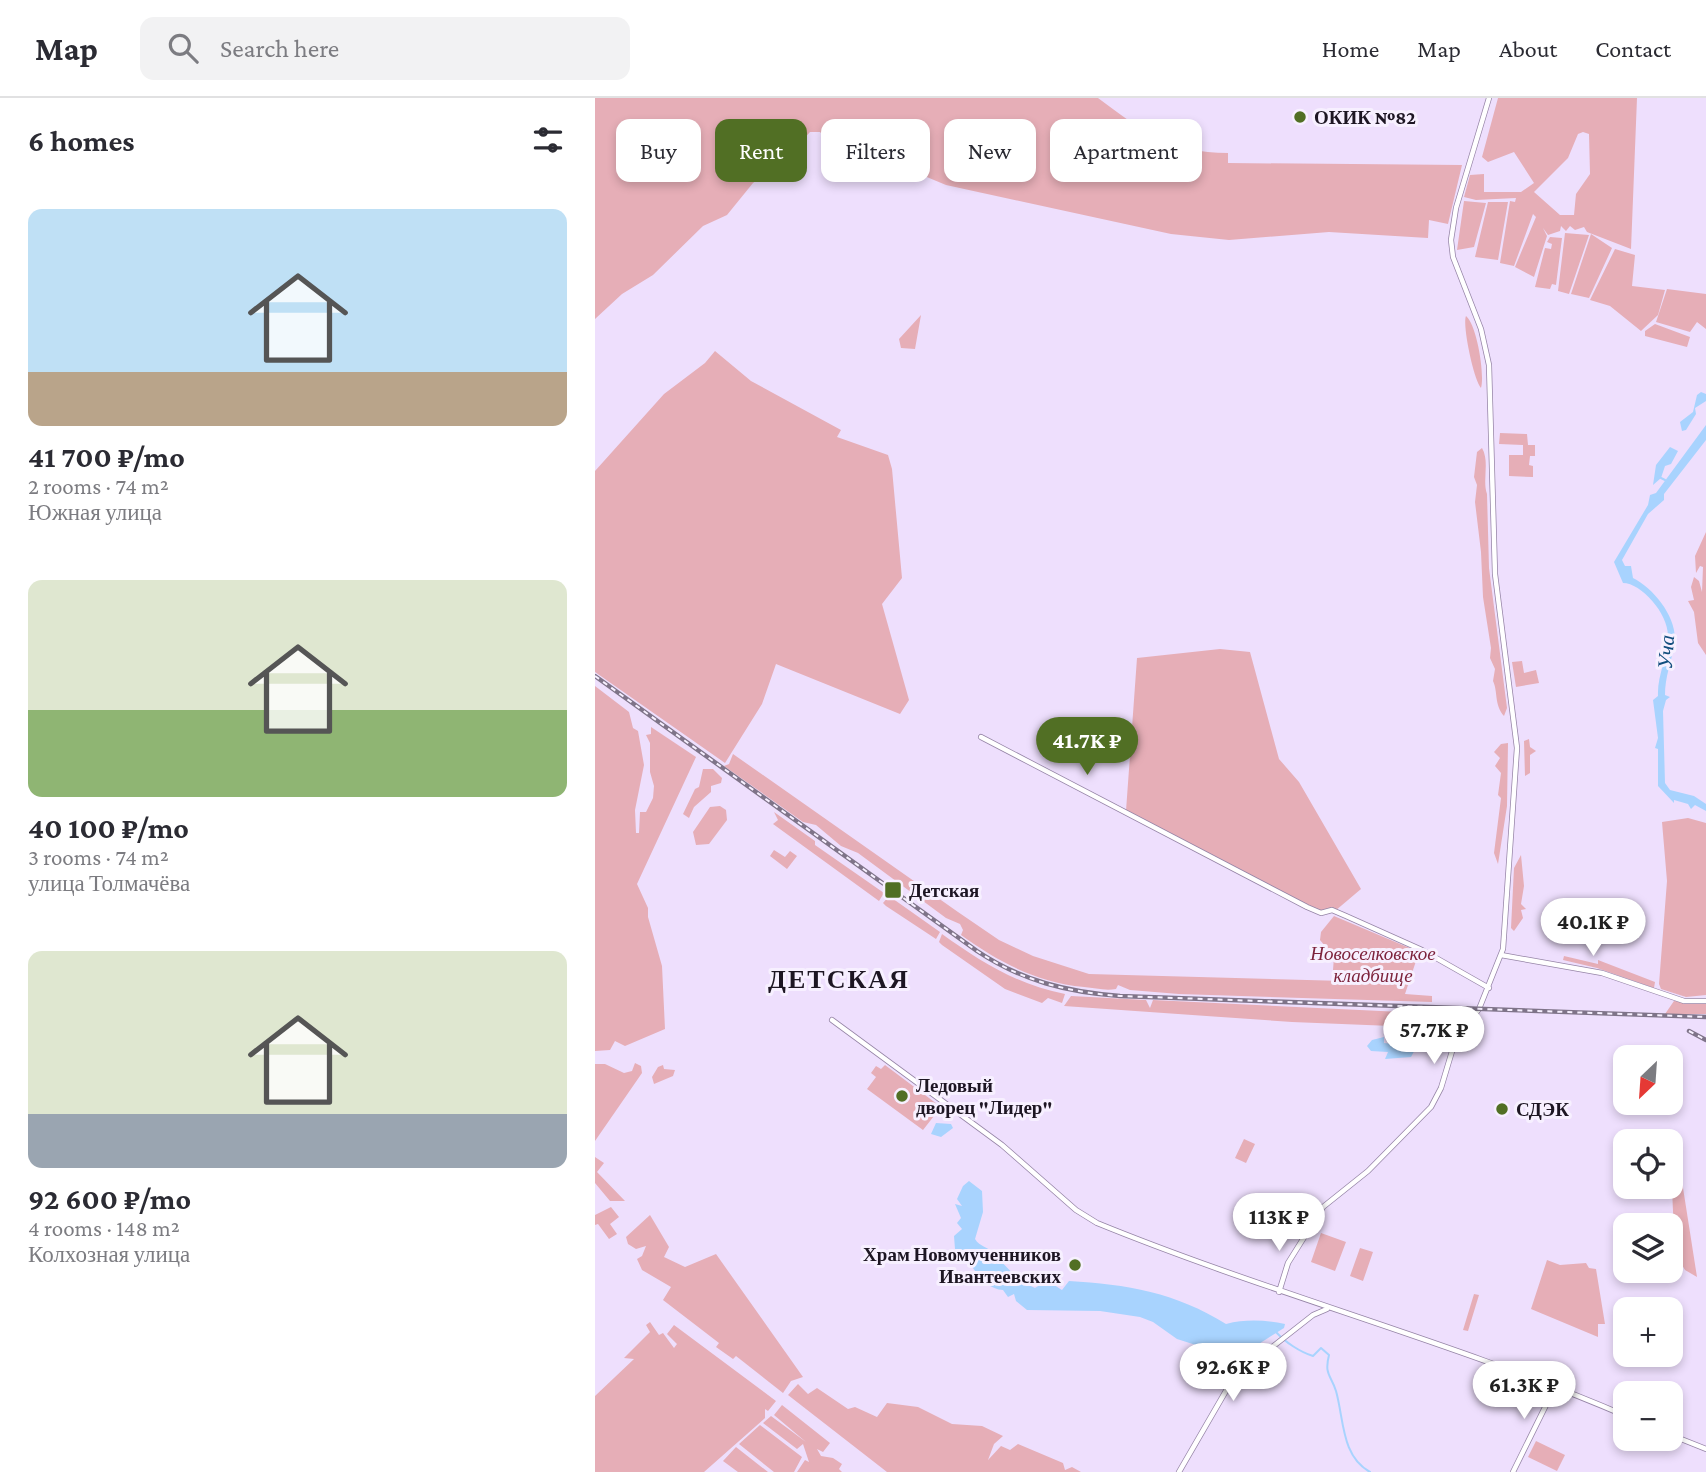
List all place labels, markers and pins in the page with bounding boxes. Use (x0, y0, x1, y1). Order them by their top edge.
place label: ОКИК №82 (1314, 107, 1416, 128)
marker: ОКИК №82 (1292, 109, 1308, 125)
pin: 41.7K ₽ (1022, 718, 1152, 777)
marker: Детская (883, 880, 903, 900)
place label: Детская (909, 880, 979, 901)
pin: 40.1K ₽ (1528, 898, 1658, 958)
pin: 57.7K ₽ (1369, 1006, 1499, 1066)
place label: Ледовый дворец "Лидер" (916, 1075, 1052, 1118)
marker: Ледовый дворец "Лидер" (894, 1088, 910, 1104)
place label: СДЭК (1516, 1099, 1569, 1120)
marker: СДЭК (1494, 1101, 1510, 1117)
pin: 113K ₽ (1222, 1194, 1336, 1253)
place label: Храм Новомученников Ивантеевских (863, 1244, 1061, 1287)
marker: Храм Новомученников Ивантеевских (1067, 1257, 1083, 1273)
pin: 92.6K ₽ (1168, 1344, 1298, 1403)
pin: 61.3K ₽ (1459, 1362, 1589, 1421)

